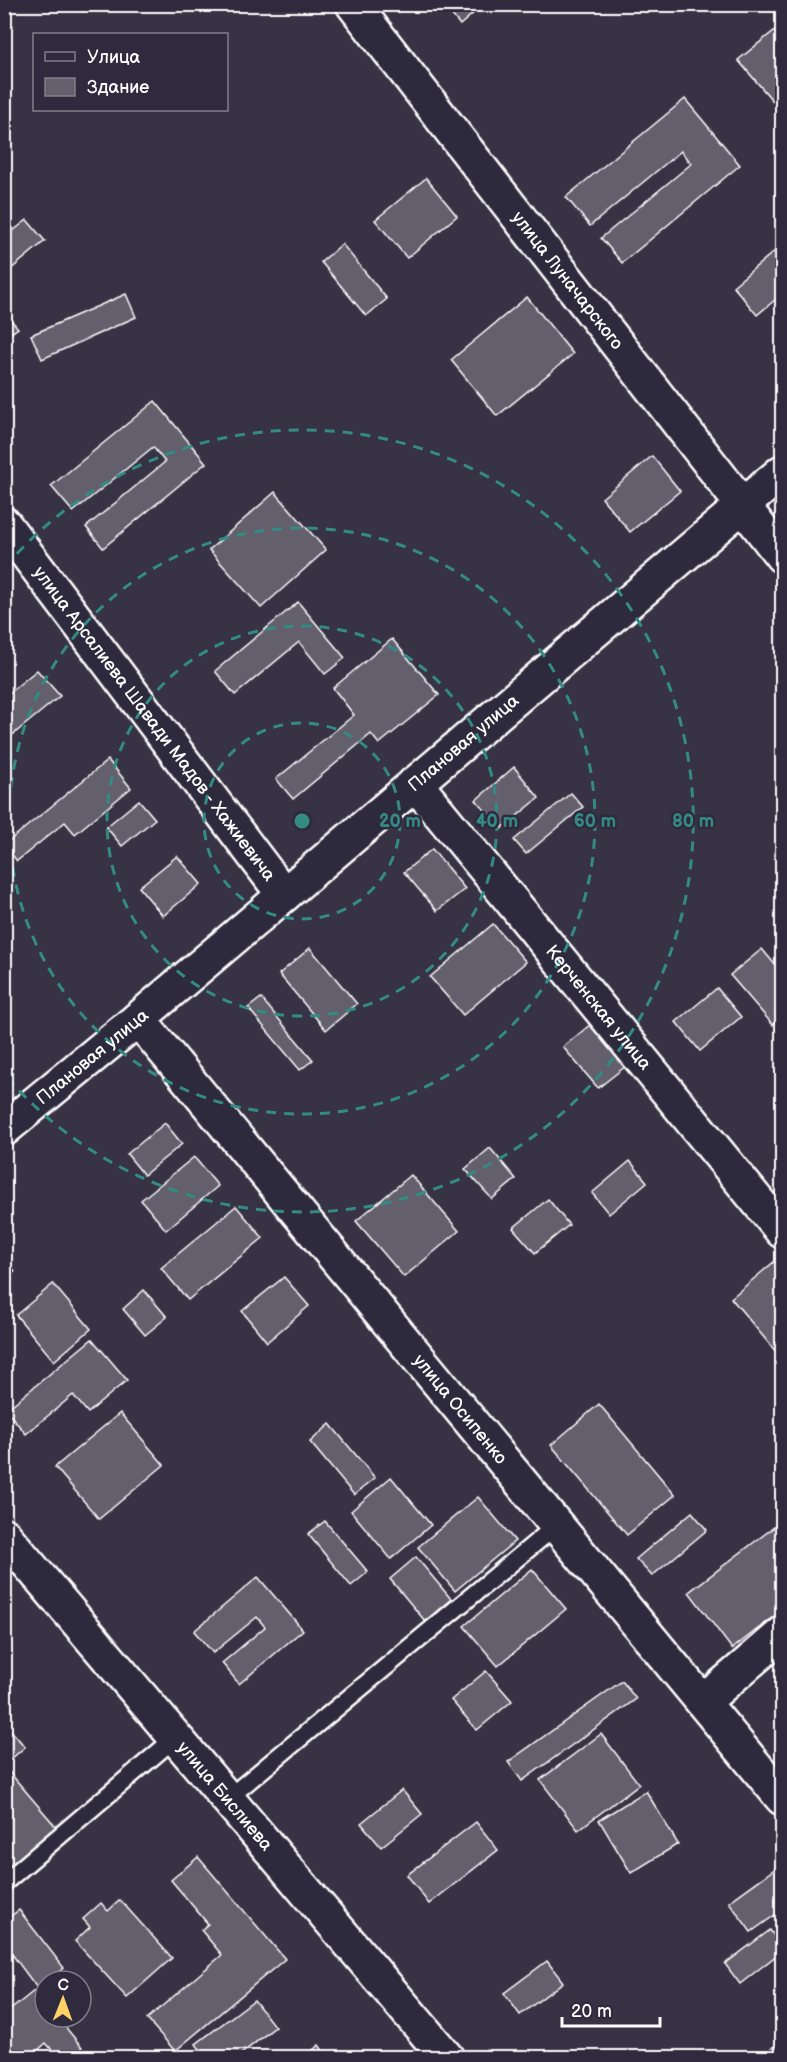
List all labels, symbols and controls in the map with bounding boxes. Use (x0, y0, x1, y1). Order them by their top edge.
legend (33, 33, 228, 111)
text: Улица (87, 47, 141, 68)
text: Здание (87, 77, 149, 98)
street label: улица Луначарского (508, 207, 628, 354)
street label: улица Арсалиева Шавади Мадов - Хажиевича (29, 562, 280, 885)
street label: Плановая улица (403, 690, 523, 796)
centre of rings (292, 811, 312, 831)
text: 20 m (379, 811, 421, 832)
text: 40 m (476, 811, 518, 832)
text: 60 m (574, 811, 616, 832)
text: 80 m (672, 811, 714, 832)
street label: Керченская улица (542, 941, 656, 1074)
street label: Плановая улица (32, 1004, 153, 1109)
street label: улица Осипенко (409, 1350, 512, 1468)
street label: улица Бислиева (173, 1737, 277, 1855)
north arrow (33, 1969, 93, 2029)
text: С (58, 1976, 69, 1995)
scale bar (562, 1990, 660, 2028)
text: 20 m (571, 2001, 612, 2022)

